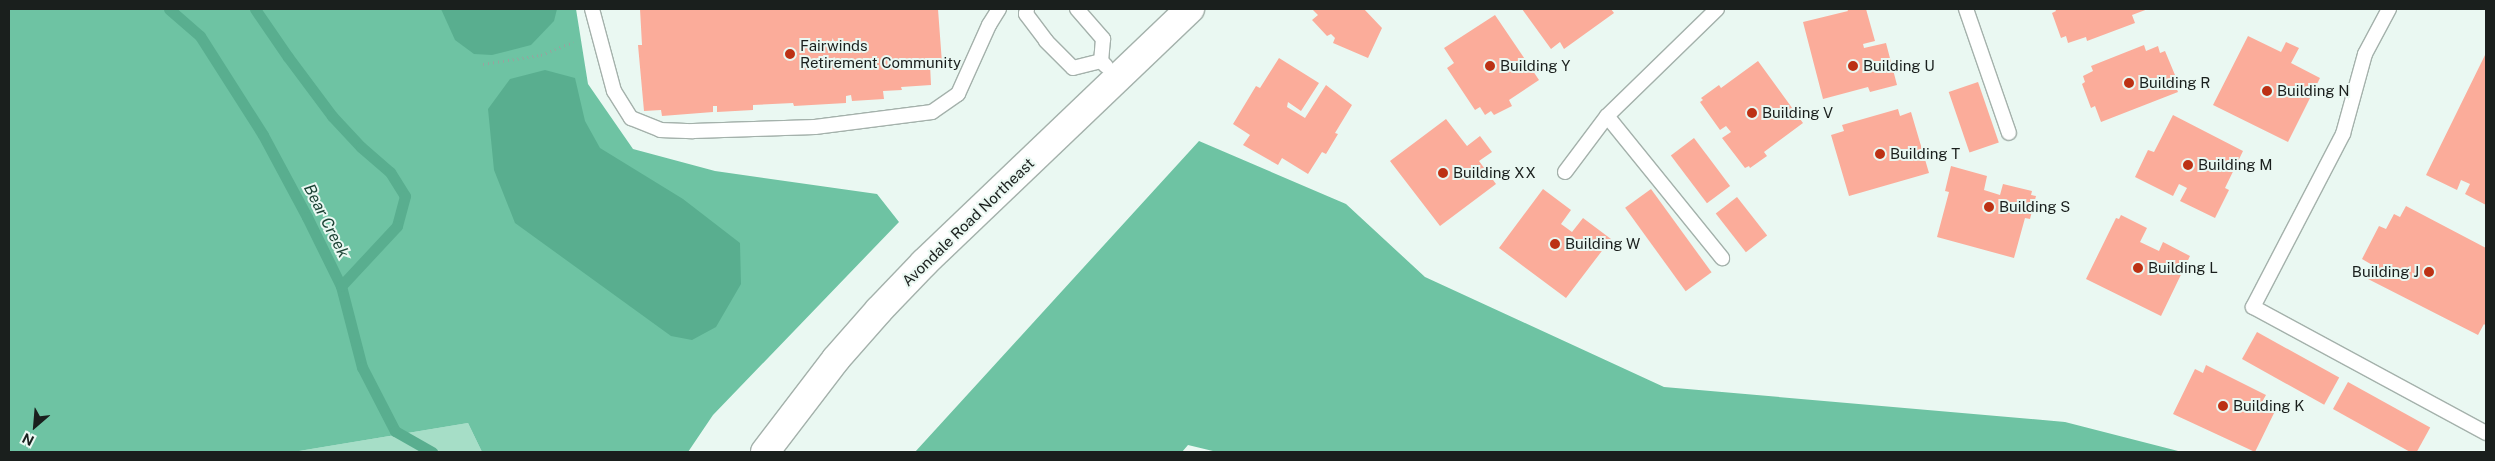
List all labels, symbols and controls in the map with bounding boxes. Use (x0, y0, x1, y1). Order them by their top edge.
place label: Fairwinds Retirement Community (800, 36, 961, 71)
marker: Fairwinds Retirement Community (784, 48, 796, 60)
place label: Building Y (1500, 57, 1570, 75)
place label: Building U (1863, 57, 1935, 75)
marker: Building Y (1484, 60, 1496, 72)
marker: Building U (1847, 60, 1859, 72)
place label: Building R (2139, 74, 2210, 92)
marker: Building R (2123, 77, 2135, 89)
place label: Building N (2277, 82, 2350, 100)
marker: Building N (2261, 85, 2273, 97)
place label: Building V (1762, 104, 1833, 122)
marker: Building V (1746, 107, 1758, 119)
place label: Building T (1890, 145, 1960, 163)
marker: Building T (1874, 148, 1886, 160)
street label: Avondale Road Northeast (898, 154, 1038, 290)
place label: Building M (2198, 156, 2273, 174)
marker: Building M (2182, 159, 2194, 171)
place label: Building XX (1453, 164, 1536, 182)
marker: Building XX (1437, 167, 1449, 179)
water label: Bear Creek (299, 181, 353, 261)
place label: Building S (1999, 198, 2070, 216)
marker: Building S (1983, 201, 1995, 213)
place label: Building W (1565, 235, 1641, 253)
marker: Building W (1549, 238, 1561, 250)
place label: Building L (2148, 259, 2218, 277)
marker: Building L (2132, 262, 2144, 274)
place label: Building J (2352, 263, 2419, 281)
marker: Building J (2423, 266, 2435, 278)
place label: Building K (2233, 397, 2305, 415)
marker: Building K (2217, 400, 2229, 412)
north arrow (10, 401, 60, 451)
text: N (20, 430, 37, 449)

